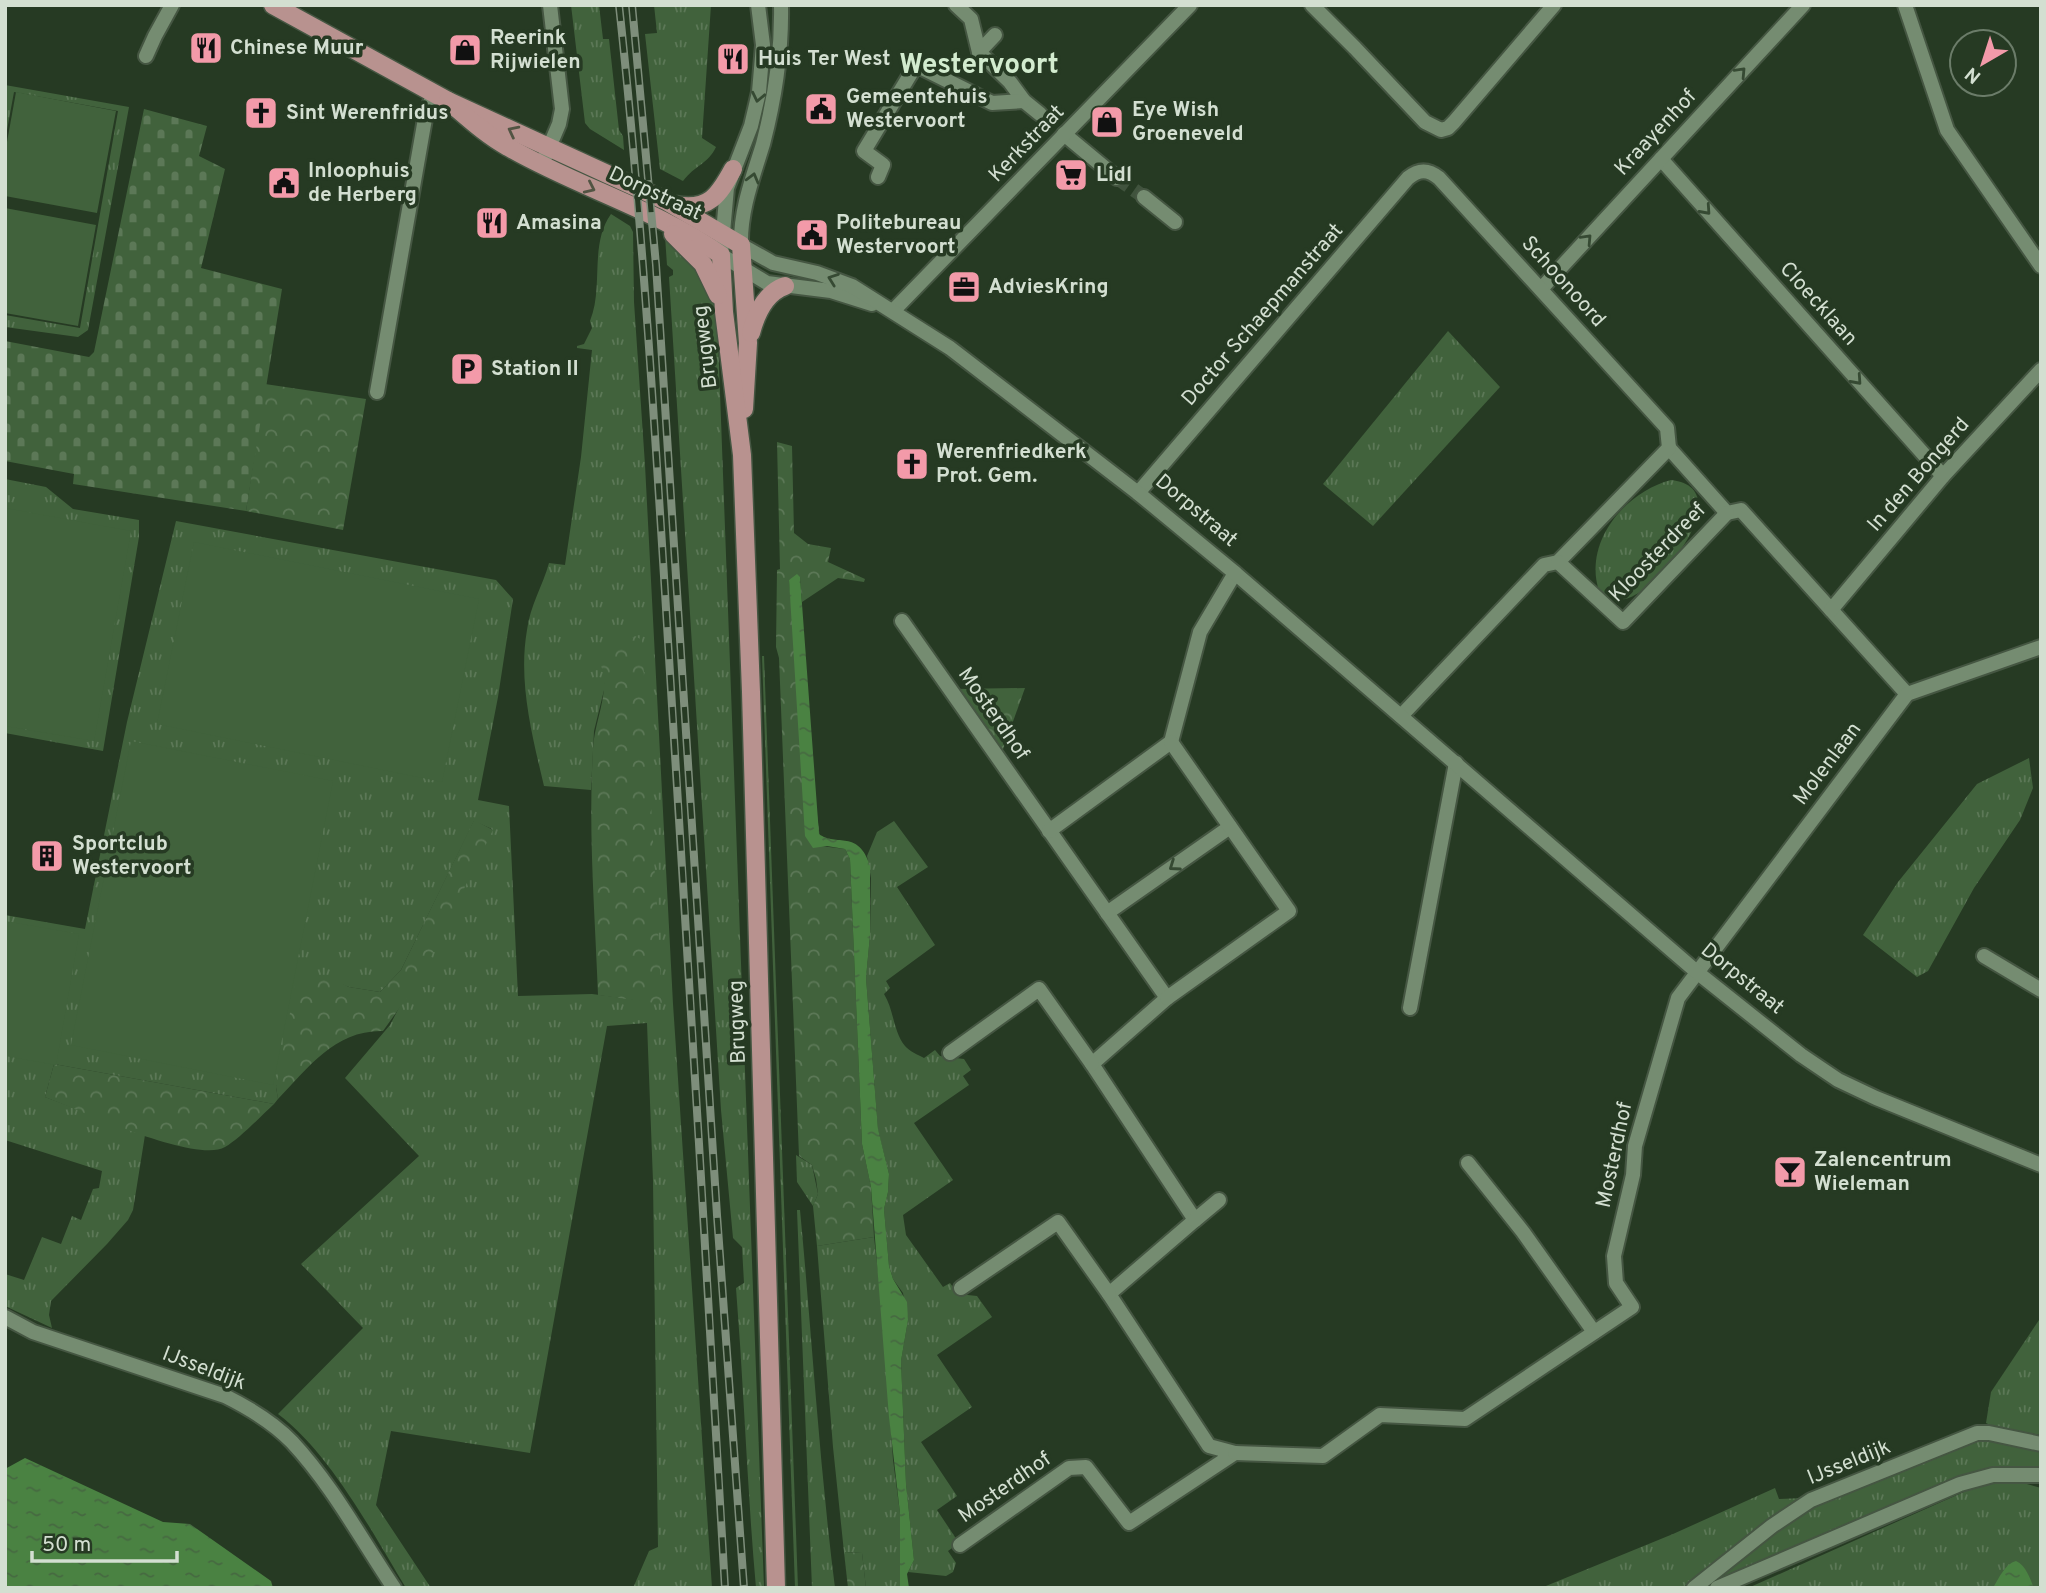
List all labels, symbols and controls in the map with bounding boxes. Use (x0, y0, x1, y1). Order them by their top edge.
place label: Reerink Rijwielen (490, 25, 581, 76)
north arrow (1948, 28, 2018, 98)
restaurant icon: Chinese Muur (187, 29, 225, 67)
shop icon: Reerink Rijwielen (446, 31, 484, 69)
place label: Chinese Muur (230, 35, 364, 62)
restaurant icon: Huis Ter West (714, 40, 752, 78)
place label: Huis Ter West (758, 46, 890, 73)
district label: Westervoort (899, 48, 1059, 84)
text: N (1961, 61, 1986, 88)
one-way arrow (1733, 67, 1746, 80)
place label: Gemeentehuis Westervoort (846, 84, 988, 135)
street label: Kraayenhof (1609, 84, 1703, 182)
public building icon: Gemeentehuis Westervoort (802, 90, 840, 128)
one-way arrow (751, 91, 766, 103)
church icon: Sint Werenfridus (242, 94, 280, 132)
place label: Eye Wish Groeneveld (1132, 97, 1244, 148)
street label: Kerkstraat (983, 99, 1071, 189)
place label: Sint Werenfridus (286, 100, 449, 127)
shop icon: Eye Wish Groeneveld (1088, 103, 1126, 141)
one-way arrow (508, 126, 520, 140)
supermarket icon: Lidl (1052, 156, 1090, 194)
place label: Inloophuis de Herberg (308, 158, 417, 209)
street label: Dorpstraat (604, 161, 706, 227)
place label: Lidl (1096, 162, 1132, 189)
public building icon: Inloophuis de Herberg (265, 164, 303, 202)
one-way arrow (745, 172, 759, 184)
one-way arrow (583, 180, 595, 194)
one-way arrow (1698, 202, 1710, 215)
restaurant icon: Amasina (473, 204, 511, 242)
place label: Amasina (516, 210, 602, 237)
place label: Politebureau Westervoort (836, 210, 961, 261)
public building icon: Politebureau Westervoort (793, 216, 831, 254)
street label: Doctor Schaepmanstraat (1176, 218, 1350, 412)
street label: Schoonoord (1515, 231, 1611, 333)
one-way arrow (1578, 234, 1591, 247)
street label: Cloecklaan (1773, 256, 1863, 352)
office icon: AdviesKring (945, 268, 983, 306)
one-way arrow (828, 273, 840, 287)
place label: AdviesKring (988, 274, 1109, 301)
street label: Brugweg (688, 304, 724, 390)
parking icon: Station II (448, 350, 486, 388)
place label: Station II (491, 356, 579, 383)
one-way arrow (1849, 372, 1861, 385)
street label: In den Bongerd (1862, 412, 1976, 538)
place label: Werenfriedkerk Prot. Gem. (936, 439, 1087, 490)
church icon: Werenfriedkerk Prot. Gem. (893, 445, 931, 483)
street label: Dorpstraat (1149, 469, 1243, 553)
street label: Kloosterdreef (1604, 497, 1712, 609)
street label: Mosterdhof (951, 662, 1035, 766)
street label: Molenlaan (1788, 717, 1868, 811)
place label: Sportclub Westervoort (72, 831, 192, 882)
building icon: Sportclub Westervoort (28, 837, 66, 875)
one-way arrow (1169, 858, 1182, 870)
street label: Dorpstraat (1695, 937, 1789, 1021)
street label: Brugweg (723, 980, 753, 1064)
street label: Mosterdhof (1591, 1100, 1639, 1210)
place label: Zalencentrum Wieleman (1814, 1147, 1952, 1198)
bar icon: Zalencentrum Wieleman (1771, 1153, 1809, 1191)
street label: IJsseldijk (158, 1341, 250, 1397)
street label: IJsseldijk (1803, 1434, 1895, 1492)
street label: Mosterdhof (953, 1446, 1057, 1530)
scale bar (32, 1520, 177, 1564)
text: 50 m (42, 1532, 91, 1559)

